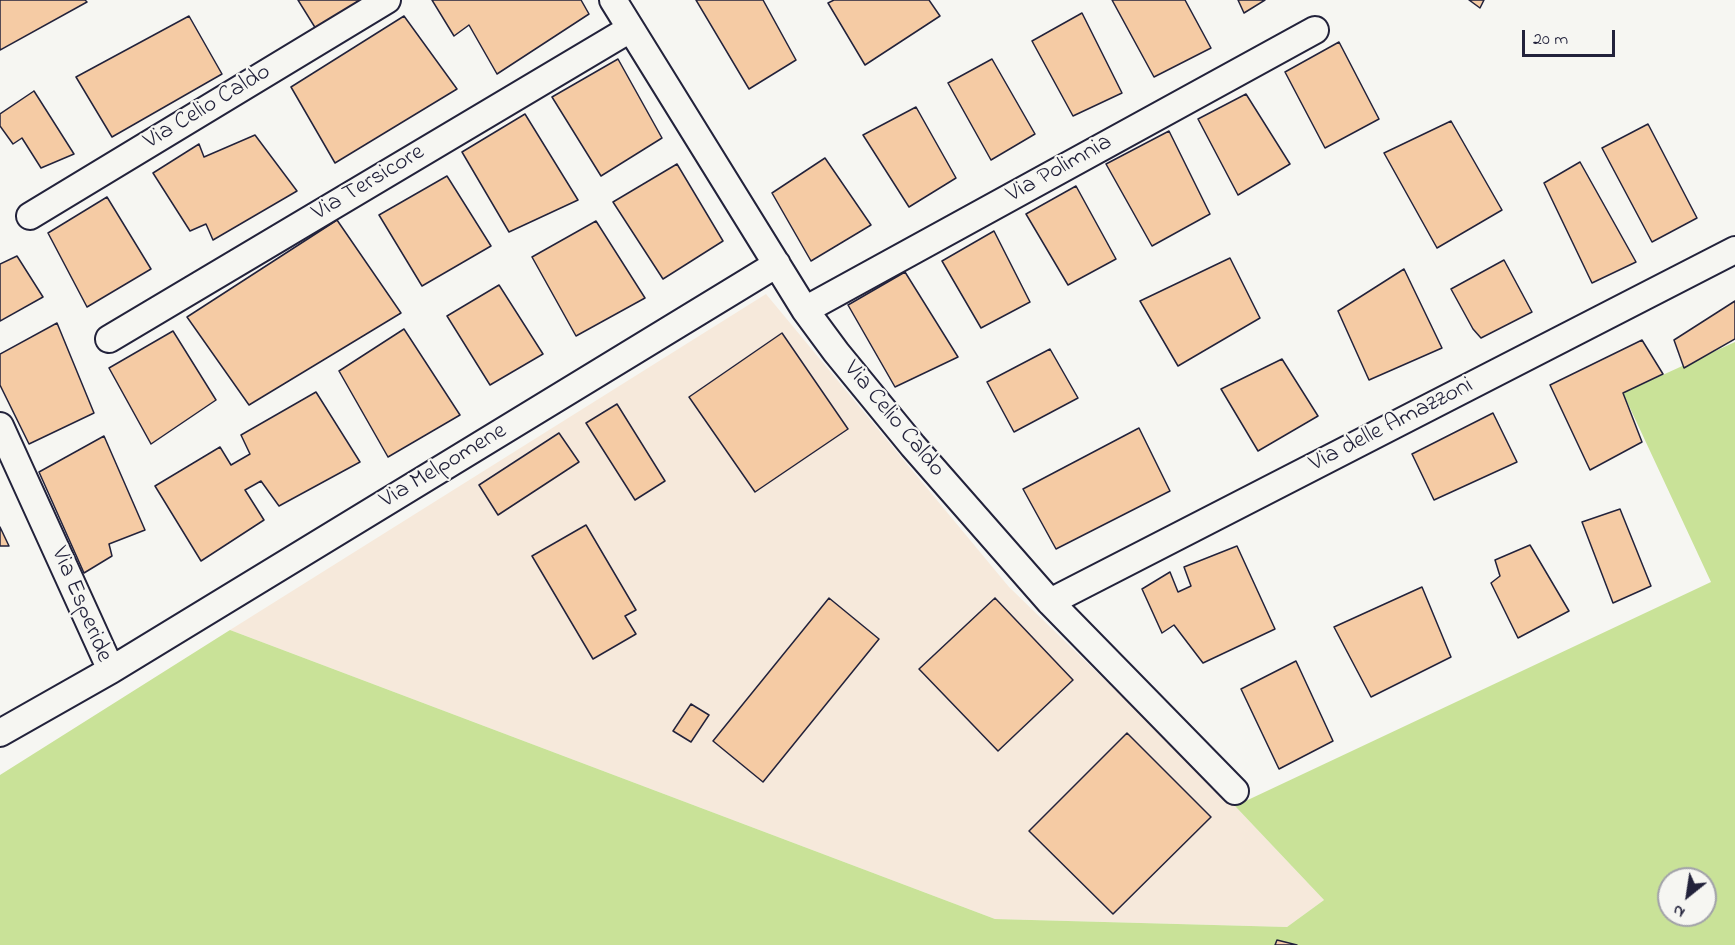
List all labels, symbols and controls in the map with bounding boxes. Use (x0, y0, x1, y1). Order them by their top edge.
scale bar (1525, 18, 1618, 56)
text: 20 m (1533, 27, 1568, 53)
street label: Via Celio Caldo (139, 59, 277, 157)
street label: Via Polimnia (1002, 129, 1118, 211)
street label: Via Tersicore (308, 139, 430, 229)
street label: Via Celio Caldo (836, 356, 950, 484)
street label: Via delle Amazzoni (1305, 372, 1479, 480)
street label: Via Melpomene (375, 418, 513, 516)
street label: Via Esperide (43, 543, 117, 667)
north arrow (1657, 867, 1717, 927)
text: N (1668, 898, 1690, 924)

